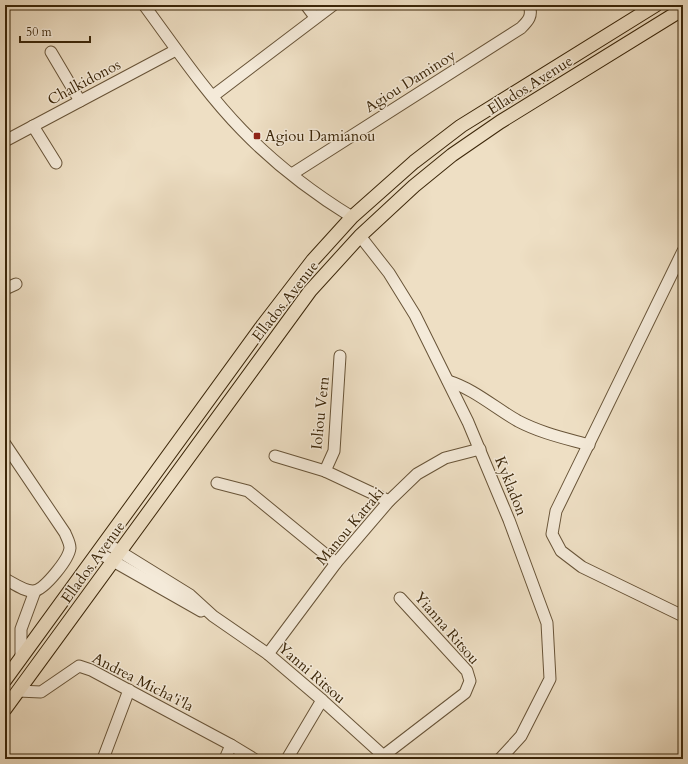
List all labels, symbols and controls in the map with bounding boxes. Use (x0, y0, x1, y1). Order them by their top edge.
scale bar (20, 18, 90, 44)
text: 50 m (26, 24, 53, 40)
street label: Agiou Daminoy (361, 45, 459, 117)
street label: Ellados Avenue (484, 51, 577, 119)
street label: Chalkidonos (44, 54, 124, 110)
place label: Agiou Damianou (265, 126, 376, 146)
marker: Agiou Damianou (252, 131, 262, 141)
street label: Ellados Avenue (247, 256, 323, 345)
street label: Ioliou Vern (306, 375, 334, 451)
street label: Kykladon (490, 453, 532, 519)
street label: Manou Katraki (311, 483, 389, 569)
street label: Ellados Avenue (56, 517, 130, 607)
street label: Yianna Ritsou (410, 587, 484, 669)
street label: Yanni Ritsou (274, 638, 350, 708)
street label: Andrea Micha'i'la (89, 648, 198, 716)

